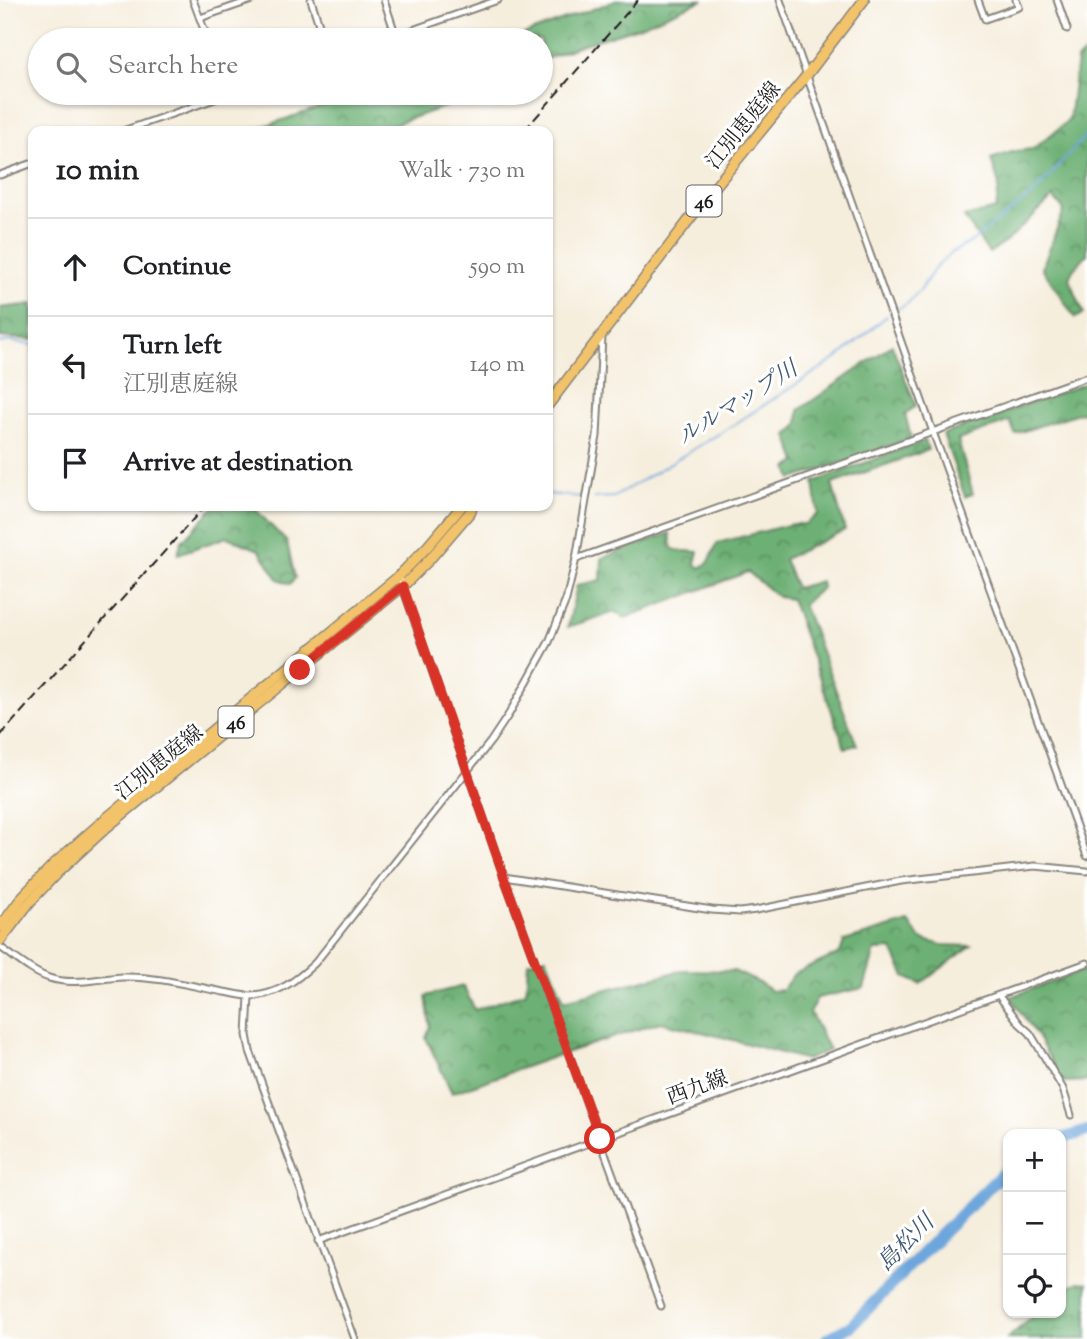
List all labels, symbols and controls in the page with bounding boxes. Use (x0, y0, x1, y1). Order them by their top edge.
search box (28, 28, 553, 105)
icon: search (52, 48, 90, 86)
text: Search here (108, 48, 238, 85)
street label: 江別恵庭線 (700, 76, 789, 176)
text: 10 min (56, 150, 139, 193)
text: Walk · 730 m (399, 155, 525, 188)
road number: 46 (686, 186, 722, 216)
icon: ahead (56, 248, 94, 286)
text: Continue (123, 249, 231, 286)
text: 590 m (470, 251, 525, 284)
text: Turn left (123, 328, 222, 365)
icon: left (56, 346, 94, 384)
text: 140 m (470, 349, 525, 382)
water label: ルルマップ川 (672, 352, 807, 454)
text: 江別恵庭線 (123, 369, 238, 402)
icon: arrive (56, 444, 94, 482)
text: Arrive at destination (123, 445, 353, 482)
route end (284, 654, 315, 685)
road number: 46 (218, 706, 254, 737)
street label: 江別恵庭線 (110, 719, 210, 808)
street label: 西九線 (663, 1064, 732, 1114)
route start (584, 1123, 615, 1154)
map controls (1003, 1129, 1066, 1318)
button: + (1003, 1129, 1066, 1192)
button: − (1003, 1192, 1066, 1255)
water label: 島松川 (871, 1206, 945, 1280)
button: locate (1003, 1255, 1066, 1318)

